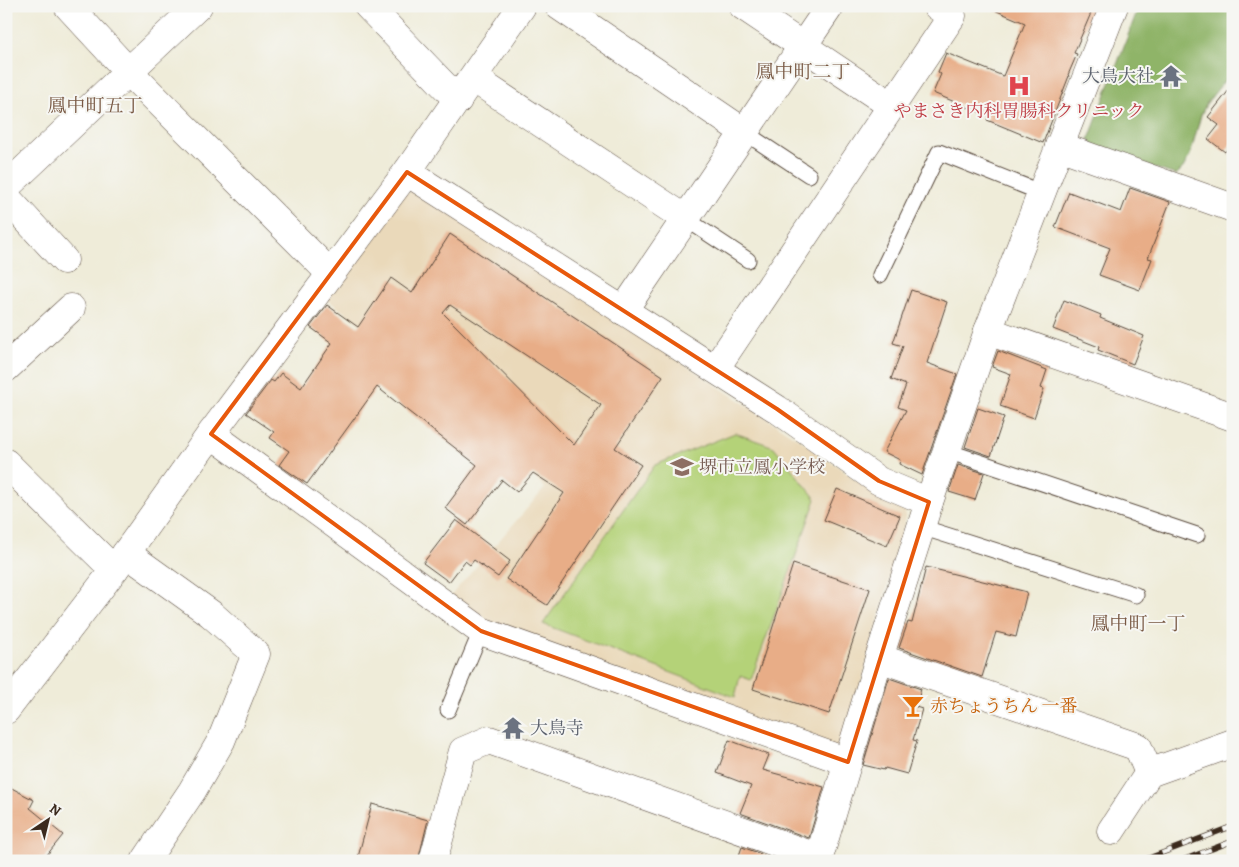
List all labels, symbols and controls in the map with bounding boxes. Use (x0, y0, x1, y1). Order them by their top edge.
district label: 鳳中町二丁 (755, 59, 851, 85)
temple icon: 大鳥大社 (1158, 63, 1184, 89)
place label: 大鳥大社 (1082, 64, 1154, 88)
hospital icon: やまさき内科胃腸科クリニック (1006, 73, 1032, 99)
district label: 鳳中町五丁 (47, 93, 143, 119)
place label: やまさき内科胃腸科クリニック (894, 99, 1144, 123)
school or university icon: 堺市立鳳小学校 (669, 454, 695, 480)
place label: 堺市立鳳小学校 (699, 455, 825, 479)
district label: 鳳中町一丁 (1090, 611, 1186, 637)
bar icon: 赤ちょうちん 一番 (900, 693, 926, 719)
place label: 赤ちょうちん 一番 (930, 694, 1078, 718)
temple icon: 大鳥寺 (500, 715, 526, 741)
place label: 大鳥寺 (530, 716, 584, 740)
north arrow (22, 794, 72, 844)
text: N (46, 799, 65, 820)

